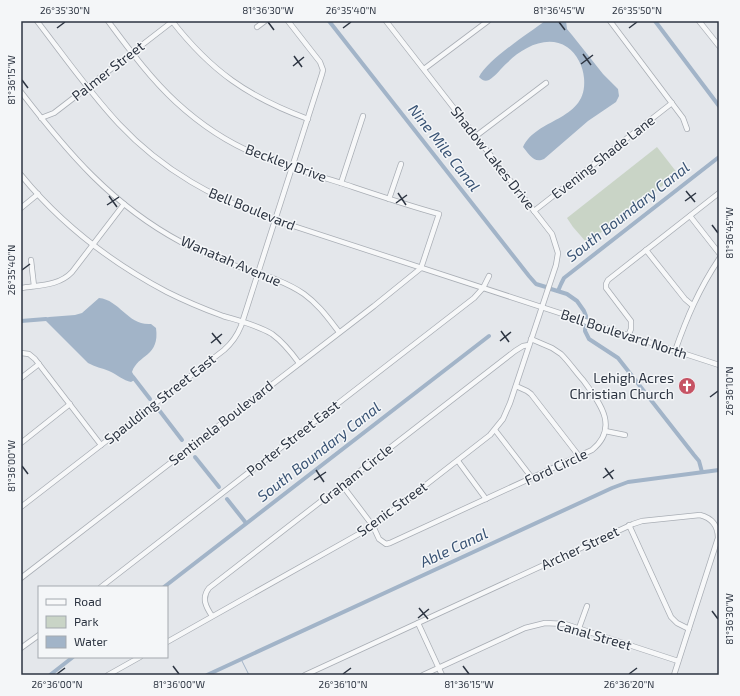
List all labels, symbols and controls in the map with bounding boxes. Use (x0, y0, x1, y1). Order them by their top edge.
text: 26°35'30"N (40, 4, 90, 16)
text: 81°36'30"W (242, 4, 294, 16)
text: 26°35'40"N (326, 4, 376, 16)
text: 81°36'45"W (533, 4, 585, 16)
text: 26°35'50"N (612, 4, 662, 16)
street label: Palmer Street (68, 37, 147, 104)
text: 81°36'15"W (5, 55, 17, 105)
water label: Nine Mile Canal (405, 100, 484, 195)
street label: Shadow Lakes Drive (448, 103, 539, 213)
street label: Evening Shade Lane (548, 111, 658, 202)
street label: Beckley Drive (243, 140, 329, 185)
water label: South Boundary Canal (562, 158, 693, 266)
street label: Bell Boulevard (206, 183, 298, 234)
text: 81°36'45"W (723, 207, 735, 259)
street label: Wanatah Avenue (178, 232, 284, 289)
text: 26°35'40"N (5, 245, 17, 295)
street label: Bell Boulevard North (559, 305, 690, 362)
street label: Spaulding Street East (101, 350, 219, 447)
text: 26°36'10"N (723, 367, 735, 415)
place label: Lehigh Acres Christian Church (569, 369, 674, 402)
church icon: Lehigh Acres Christian Church (677, 376, 697, 396)
street label: Sentinela Boulevard (165, 377, 276, 469)
street label: Porter Street East (243, 396, 342, 479)
water label: South Boundary Canal (253, 398, 384, 506)
text: 81°36'00"W (5, 439, 17, 492)
street label: Graham Circle (316, 440, 396, 508)
street label: Ford Circle (522, 445, 590, 488)
street label: Scenic Street (353, 477, 430, 540)
street label: Archer Street (538, 522, 621, 573)
water label: Able Canal (416, 524, 490, 571)
legend (38, 586, 168, 658)
text: 81°36'30"W (723, 593, 735, 645)
text: Road (74, 594, 102, 608)
text: Park (74, 614, 99, 628)
street label: Canal Street (555, 616, 634, 653)
text: Water (74, 634, 108, 648)
text: 26°36'00"N (32, 678, 82, 690)
text: 81°36'00"W (153, 678, 206, 690)
text: 26°36'10"N (319, 678, 367, 690)
text: 81°36'15"W (444, 678, 494, 690)
text: 26°36'20"N (604, 678, 654, 690)

